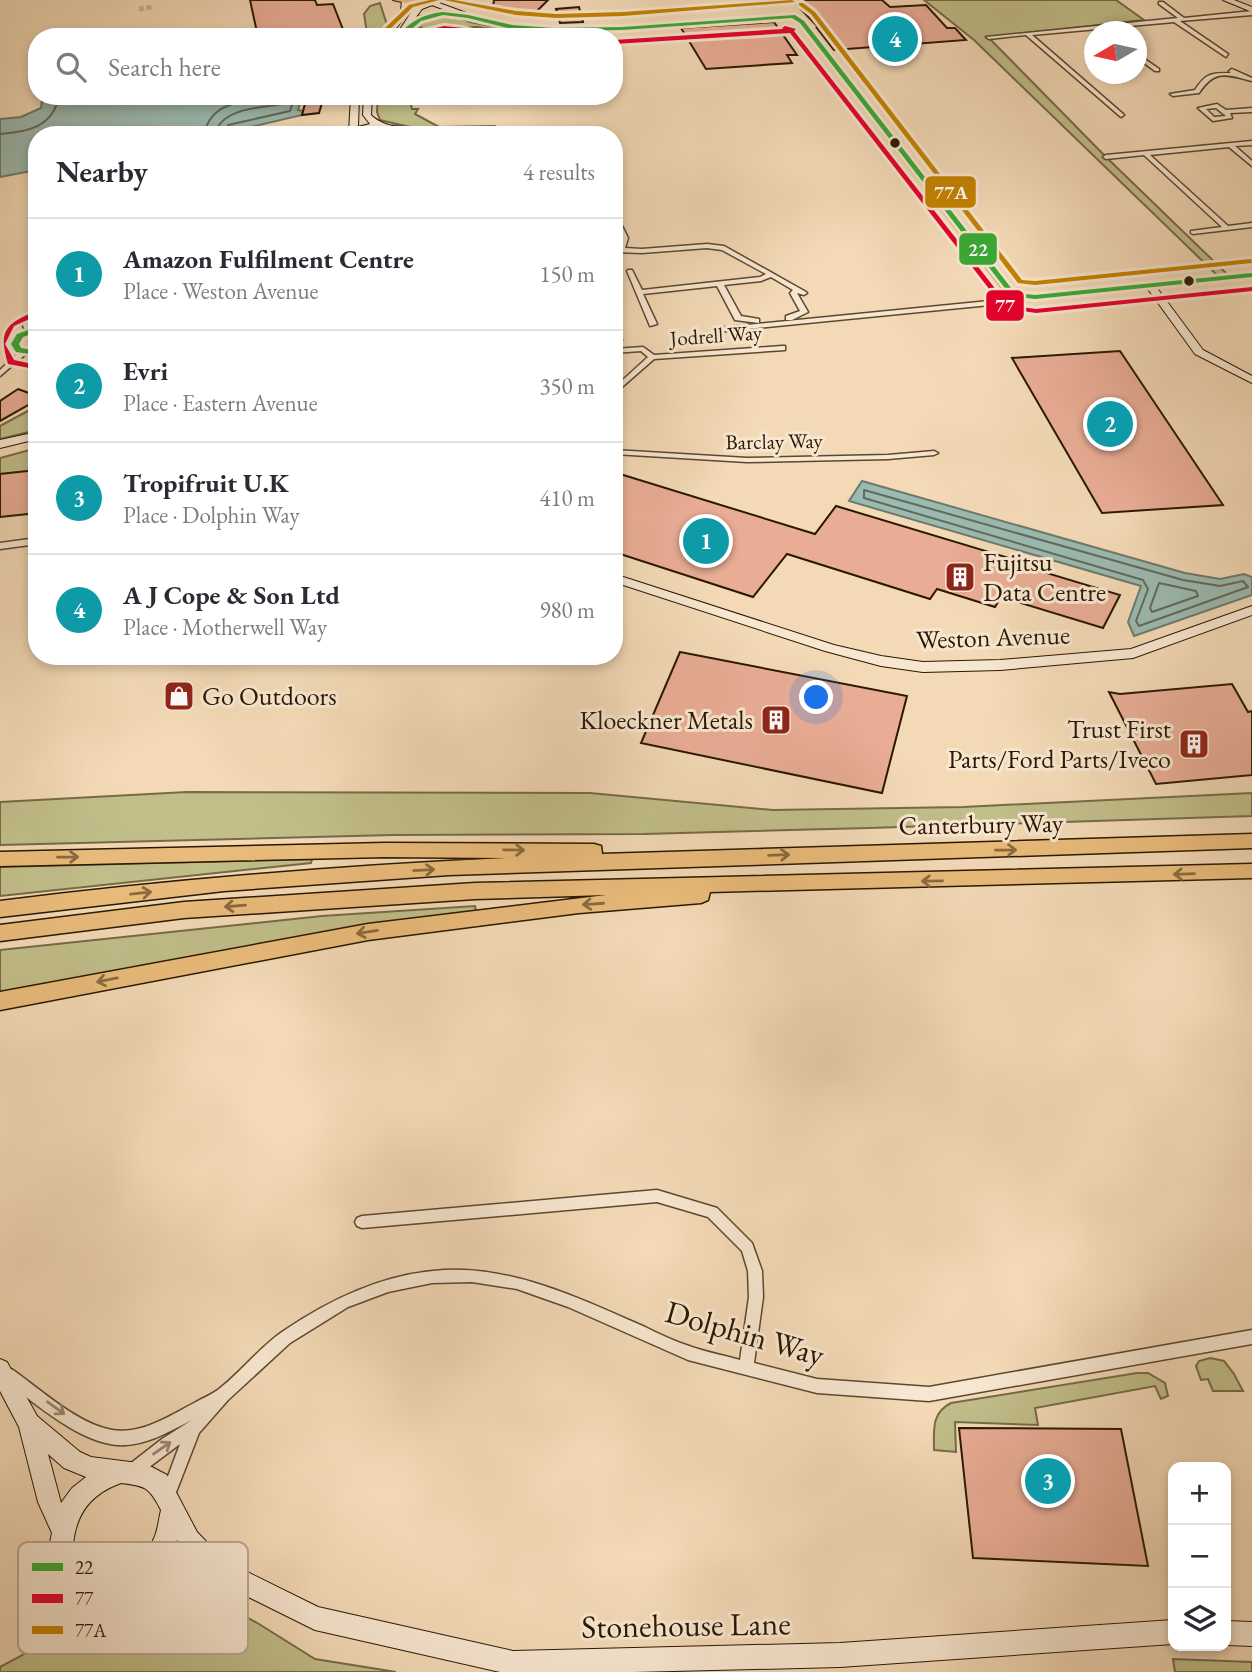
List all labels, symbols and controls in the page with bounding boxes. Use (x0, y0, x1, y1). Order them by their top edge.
pin: 4 (872, 13, 918, 65)
north arrow (1084, 21, 1147, 84)
search box (28, 28, 623, 105)
icon: search (52, 48, 90, 86)
text: Search here (108, 50, 221, 84)
unlabelled marker (888, 136, 902, 150)
text: Nearby (56, 152, 148, 191)
text: 4 results (523, 157, 595, 187)
line badge: 77A (924, 175, 977, 209)
text: 77A (934, 180, 968, 205)
line badge: 22 (958, 232, 998, 266)
text: 22 (968, 237, 988, 262)
text: Amazon Fulfilment Centre (123, 242, 414, 276)
text: 1 (73, 259, 85, 289)
text: 150 m (539, 259, 595, 289)
unlabelled marker (1182, 274, 1196, 288)
text: Place · Weston Avenue (123, 276, 319, 306)
line badge: 77 (985, 289, 1025, 322)
text: 77 (995, 293, 1016, 318)
street label: Jodrell Way (667, 318, 764, 352)
text: Evri (123, 354, 168, 388)
text: 2 (73, 371, 85, 401)
text: 350 m (539, 371, 595, 401)
text: Place · Eastern Avenue (123, 388, 318, 418)
pin: 2 (1087, 398, 1133, 450)
street label: Barclay Way (725, 427, 824, 455)
text: Tropifruit U.K (123, 466, 289, 500)
text: 3 (73, 483, 85, 513)
text: 410 m (539, 483, 595, 513)
text: Place · Dolphin Way (123, 500, 300, 530)
pin: 1 (683, 515, 729, 567)
place label: Fujitsu Data Centre (983, 545, 1106, 609)
building icon: Fujitsu Data Centre (943, 560, 977, 594)
text: A J Cope & Son Ltd (123, 578, 340, 612)
text: 4 (73, 595, 85, 625)
text: 980 m (539, 595, 595, 625)
text: Place · Motherwell Way (123, 612, 327, 642)
street label: Weston Avenue (915, 617, 1071, 657)
shop icon: Go Outdoors (162, 679, 196, 713)
place label: Go Outdoors (202, 679, 337, 713)
your location (799, 680, 833, 714)
place label: Kloeckner Metals (580, 703, 753, 737)
building icon: Kloeckner Metals (759, 703, 793, 737)
place label: Trust First Parts/Ford Parts/Iveco (948, 712, 1171, 776)
building icon: Trust First Parts/Ford Parts/Iveco (1177, 727, 1211, 761)
street label: Canterbury Way (898, 806, 1064, 842)
one-way arrow (503, 843, 526, 856)
one-way arrow (994, 843, 1017, 856)
one-way arrow (767, 848, 790, 862)
one-way arrow (56, 851, 79, 864)
one-way arrow (412, 863, 435, 876)
one-way arrow (1173, 868, 1196, 881)
one-way arrow (921, 874, 944, 888)
one-way arrow (129, 886, 152, 899)
one-way arrow (582, 897, 605, 910)
one-way arrow (224, 900, 246, 913)
one-way arrow (357, 926, 379, 939)
one-way arrow (96, 974, 119, 988)
street label: Dolphin Way (661, 1290, 830, 1376)
one-way arrow (46, 1401, 65, 1415)
one-way arrow (152, 1441, 171, 1455)
pin: 3 (1025, 1455, 1071, 1507)
map controls (1168, 1462, 1231, 1651)
button: + (1168, 1462, 1231, 1525)
button: − (1168, 1525, 1231, 1588)
legend (18, 1542, 248, 1654)
text: 22 (75, 1555, 93, 1580)
text: 77 (75, 1586, 94, 1611)
button: layers (1168, 1588, 1231, 1651)
street label: Stonehouse Lane (581, 1602, 791, 1648)
text: 77A (75, 1618, 107, 1643)

